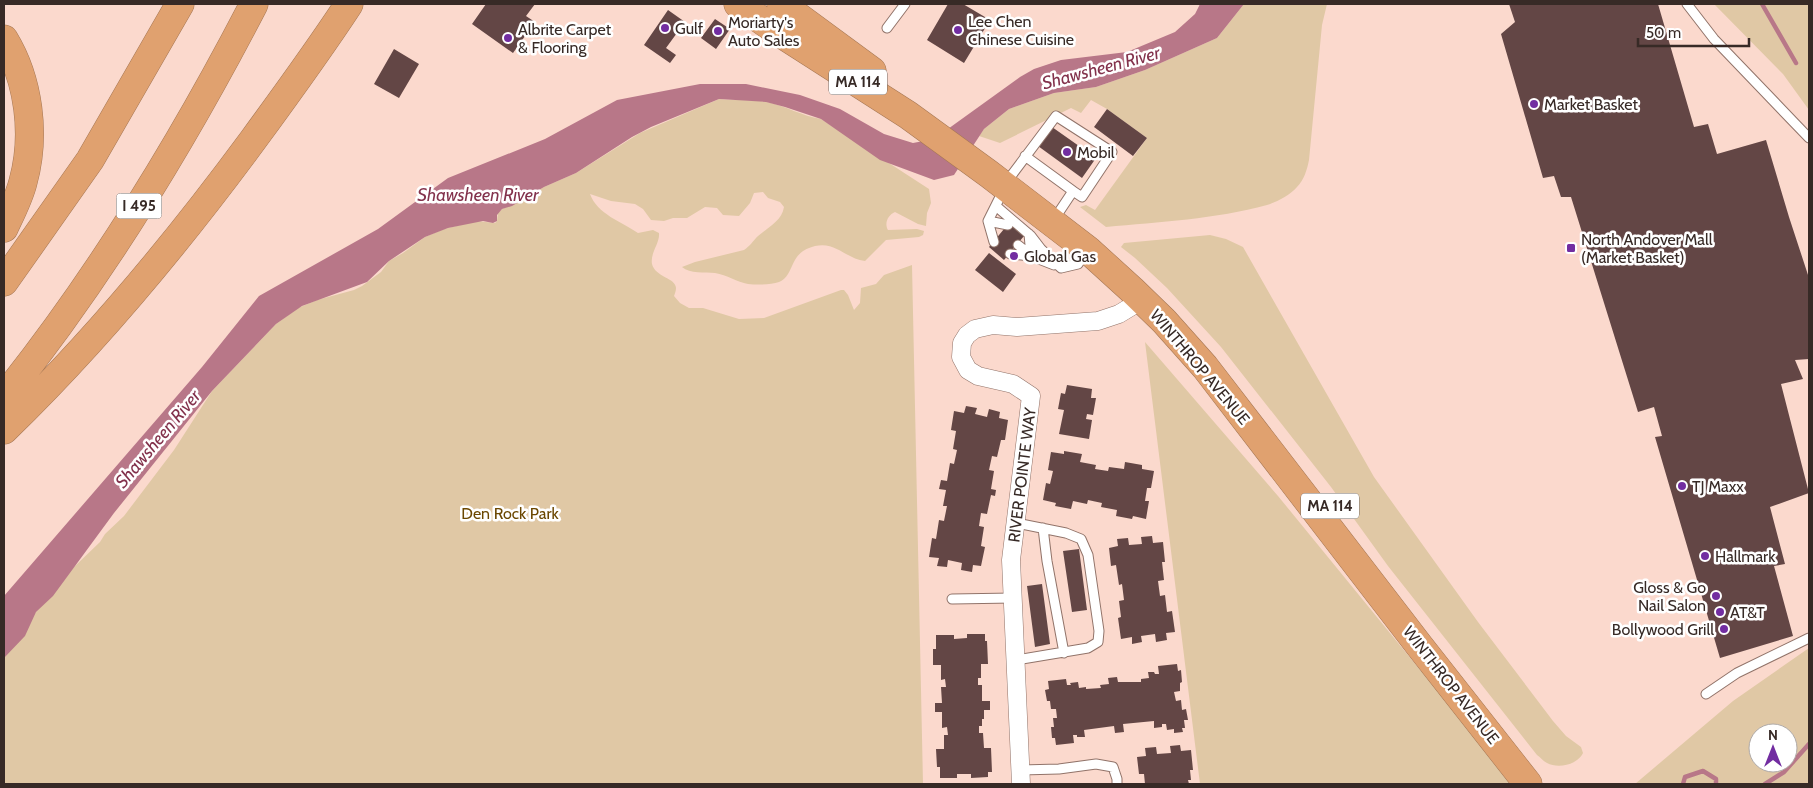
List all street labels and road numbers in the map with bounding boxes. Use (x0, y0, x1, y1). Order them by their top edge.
road number: MA 114 (829, 70, 887, 94)
road number: I 495 (116, 194, 162, 218)
street label: WINTHROP AVENUE (1146, 306, 1254, 429)
street label: RIVER POINTE WAY (1004, 406, 1040, 544)
road number: MA 114 (1301, 494, 1359, 518)
street label: WINTHROP AVENUE (1399, 622, 1503, 748)

